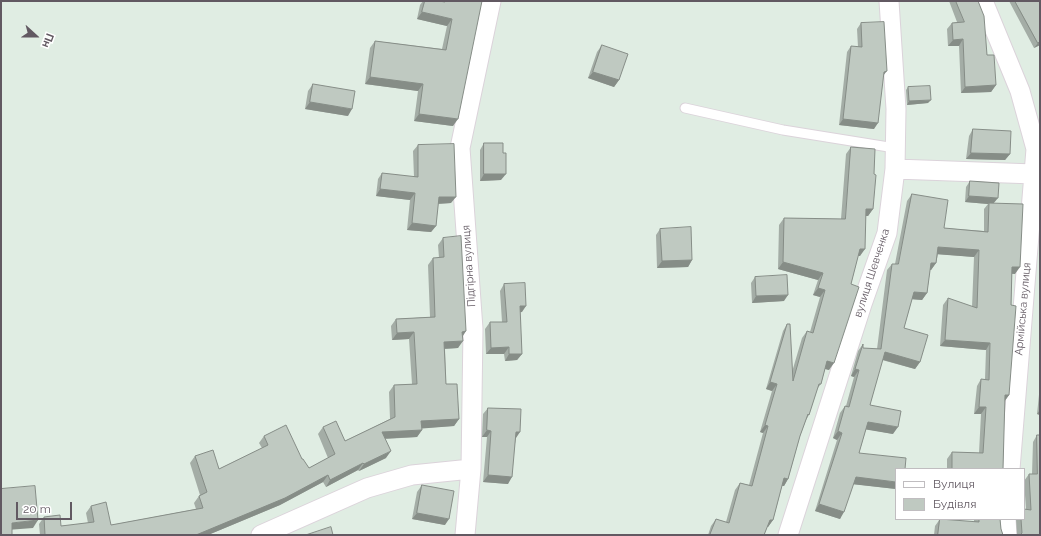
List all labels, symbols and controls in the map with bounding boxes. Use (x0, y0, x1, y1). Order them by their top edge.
north arrow (16, 16, 56, 56)
text: Пн (39, 31, 56, 50)
street label: Підгірна вулиця (460, 225, 478, 307)
street label: вулиця Шевченка (851, 227, 893, 319)
street label: Армійська вулиця (1012, 262, 1034, 356)
legend (895, 468, 1025, 520)
text: Вулиця (933, 477, 975, 491)
scale bar (18, 494, 74, 520)
text: Будівля (933, 497, 976, 511)
text: 20 m (23, 502, 51, 516)

